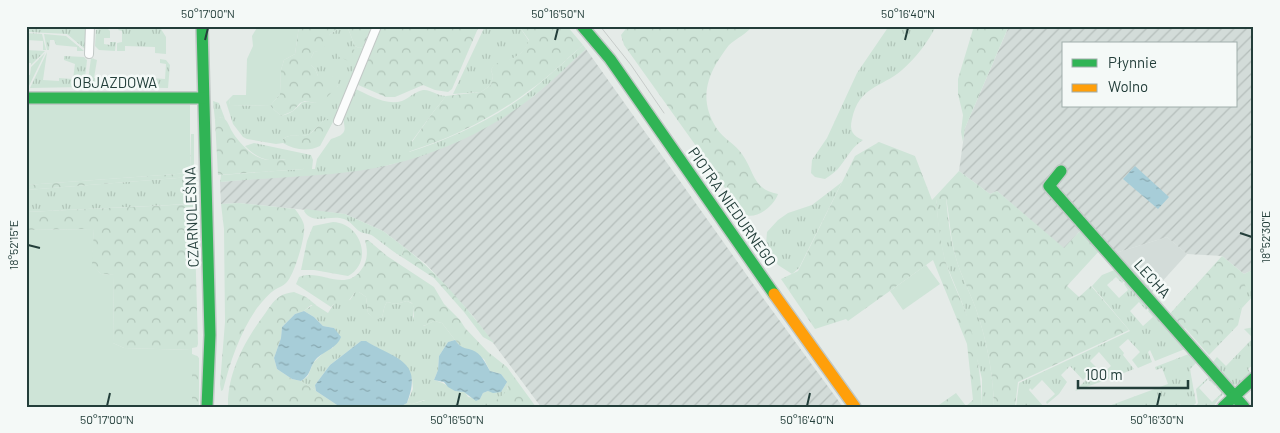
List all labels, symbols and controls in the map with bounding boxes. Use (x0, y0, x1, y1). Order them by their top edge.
text: 50°17'00"N (181, 6, 235, 20)
text: 50°16'50"N (531, 6, 585, 20)
text: 50°16'40"N (881, 6, 935, 20)
legend (1062, 42, 1238, 108)
text: Płynnie (1108, 53, 1157, 71)
street label: OBJAZDOWA (73, 73, 157, 91)
text: Wolno (1108, 77, 1148, 95)
street label: PIOTRA NIEDURNEGO (685, 143, 781, 269)
street label: CZARNOLEŚNA (180, 166, 202, 268)
text: 18°52'30"E (1258, 211, 1272, 263)
text: 18°52'15"E (6, 220, 20, 270)
street label: LECHA (1131, 255, 1175, 301)
scale bar (1078, 358, 1188, 390)
text: 100 m (1085, 365, 1123, 383)
text: 50°17'00"N (80, 412, 134, 426)
text: 50°16'50"N (430, 412, 484, 426)
text: 50°16'40"N (780, 412, 834, 426)
text: 50°16'30"N (1130, 412, 1184, 426)

